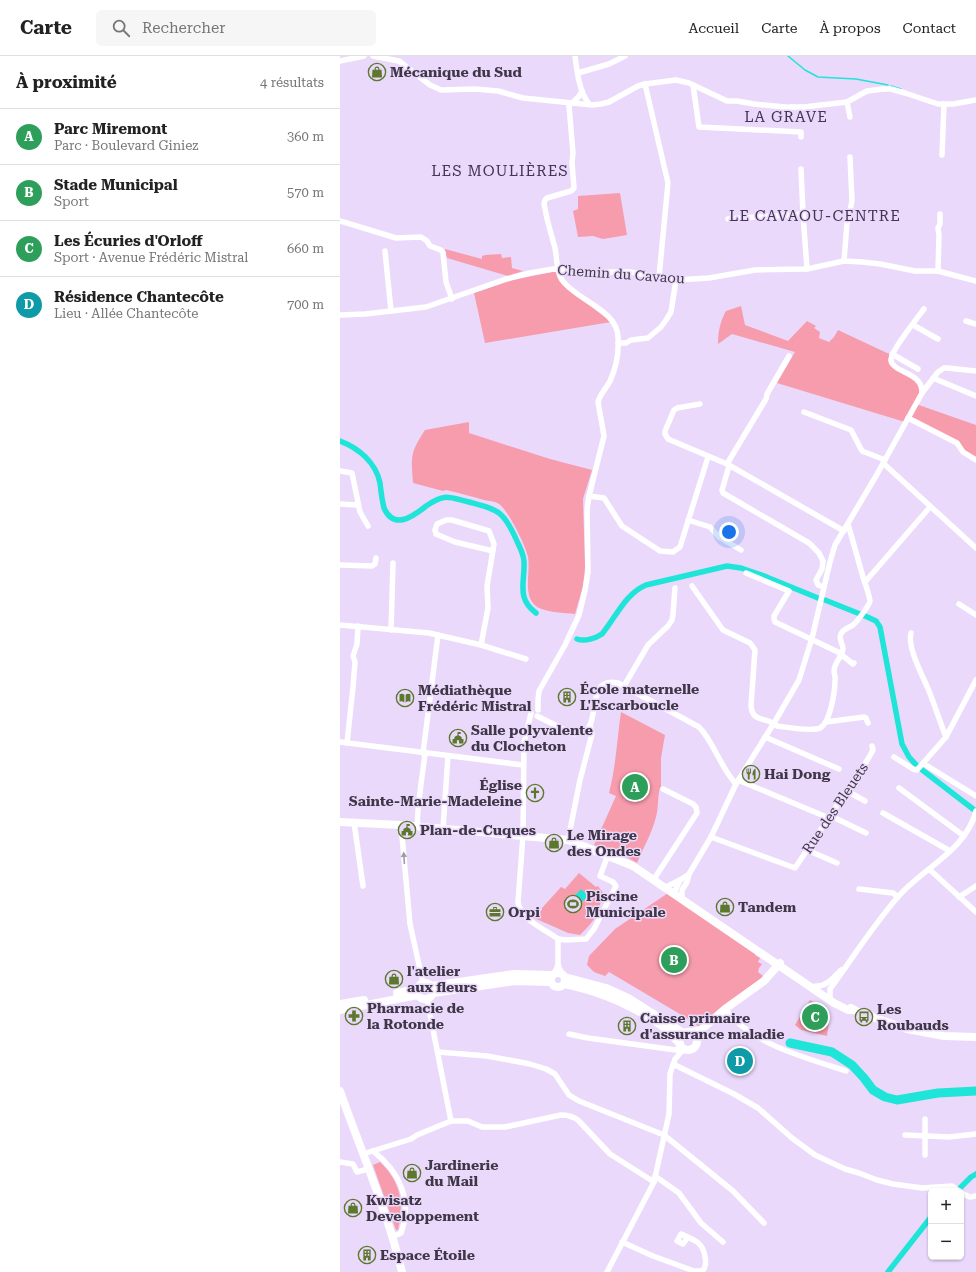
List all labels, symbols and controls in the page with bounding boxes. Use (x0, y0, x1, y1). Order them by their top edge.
search box (96, 10, 376, 46)
text: Carte (20, 16, 72, 39)
icon: search (110, 17, 132, 39)
text: Rechercher (142, 19, 225, 37)
text: Accueil (688, 20, 739, 36)
text: Carte (761, 20, 798, 36)
text: À propos (820, 20, 881, 36)
text: Contact (903, 20, 956, 36)
shop icon: Mécanique du Sud (367, 62, 387, 82)
place label: Mécanique du Sud (390, 64, 522, 80)
text: À proximité (16, 72, 117, 92)
text: 4 résultats (260, 75, 324, 90)
district label: LA GRAVE (744, 108, 828, 126)
text: Parc Miremont (54, 120, 167, 138)
text: A (24, 129, 34, 144)
text: 360 m (287, 129, 324, 144)
text: Parc · Boulevard Giniez (54, 138, 198, 153)
district label: LES MOULIÈRES (431, 162, 569, 180)
text: Stade Municipal (54, 176, 178, 194)
text: B (24, 185, 34, 200)
text: 570 m (287, 185, 324, 200)
text: Sport (54, 194, 89, 209)
district label: LE CAVAOU-CENTRE (729, 207, 901, 225)
text: Les Écuries d'Orloff (54, 232, 203, 250)
text: C (24, 241, 34, 256)
text: 660 m (287, 241, 324, 256)
text: Sport · Avenue Frédéric Mistral (54, 250, 248, 265)
street label: Chemin du Cavaou (557, 262, 686, 286)
text: Résidence Chantecôte (54, 288, 224, 306)
text: D (24, 297, 34, 312)
text: 700 m (287, 297, 324, 312)
text: Lieu · Allée Chantecôte (54, 306, 198, 321)
your location (719, 522, 739, 542)
place label: École maternelle L'Escarboucle (580, 681, 699, 713)
place label: Médiathèque Frédéric Mistral (418, 682, 532, 714)
building icon: École maternelle L'Escarboucle (557, 687, 577, 707)
library icon: Médiathèque Frédéric Mistral (395, 688, 415, 708)
place label: Salle polyvalente du Clocheton (471, 722, 593, 754)
public building icon: Salle polyvalente du Clocheton (448, 728, 468, 748)
street label: Rue des Bleuets (799, 759, 871, 856)
restaurant icon: Hai Dong (741, 764, 761, 784)
place label: Hai Dong (764, 766, 831, 782)
pin: A (622, 772, 648, 802)
place label: Église Sainte-Marie-Madeleine (349, 777, 522, 809)
church icon: Église Sainte-Marie-Madeleine (525, 783, 545, 803)
public building icon: Plan-de-Cuques (397, 820, 417, 840)
place label: Plan-de-Cuques (420, 822, 536, 838)
place label: Le Mirage des Ondes (567, 827, 641, 859)
shop icon: Le Mirage des Ondes (544, 833, 564, 853)
one-way arrow (400, 852, 407, 864)
place label: Piscine Municipale (586, 888, 666, 920)
sports icon: Piscine Municipale (563, 894, 583, 914)
shop icon: Tandem (715, 897, 735, 917)
place label: Tandem (738, 899, 797, 915)
office icon: Orpi (485, 902, 505, 922)
place label: Orpi (508, 904, 540, 920)
pin: B (661, 945, 687, 975)
place label: l'atelier aux fleurs (407, 963, 477, 995)
shop icon: l'atelier aux fleurs (384, 969, 404, 989)
place label: Pharmacie de la Rotonde (367, 1000, 464, 1032)
place label: Les Roubauds (877, 1001, 949, 1033)
pin: C (802, 1002, 828, 1032)
pharmacy icon: Pharmacie de la Rotonde (344, 1006, 364, 1026)
bus stop icon: Les Roubauds (854, 1007, 874, 1027)
place label: Caisse primaire d'assurance maladie (640, 1010, 784, 1042)
building icon: Caisse primaire d'assurance maladie (617, 1016, 637, 1036)
pin: D (727, 1046, 753, 1076)
place label: Jardinerie du Mail (425, 1157, 498, 1189)
shop icon: Jardinerie du Mail (402, 1163, 422, 1183)
map controls (928, 1188, 964, 1260)
button: + (928, 1188, 964, 1224)
place label: Kwisatz Developpement (366, 1192, 479, 1224)
shop icon: Kwisatz Developpement (343, 1198, 363, 1218)
button: − (928, 1224, 964, 1260)
building icon: Espace Étoile (357, 1245, 377, 1265)
place label: Espace Étoile (380, 1247, 475, 1263)

